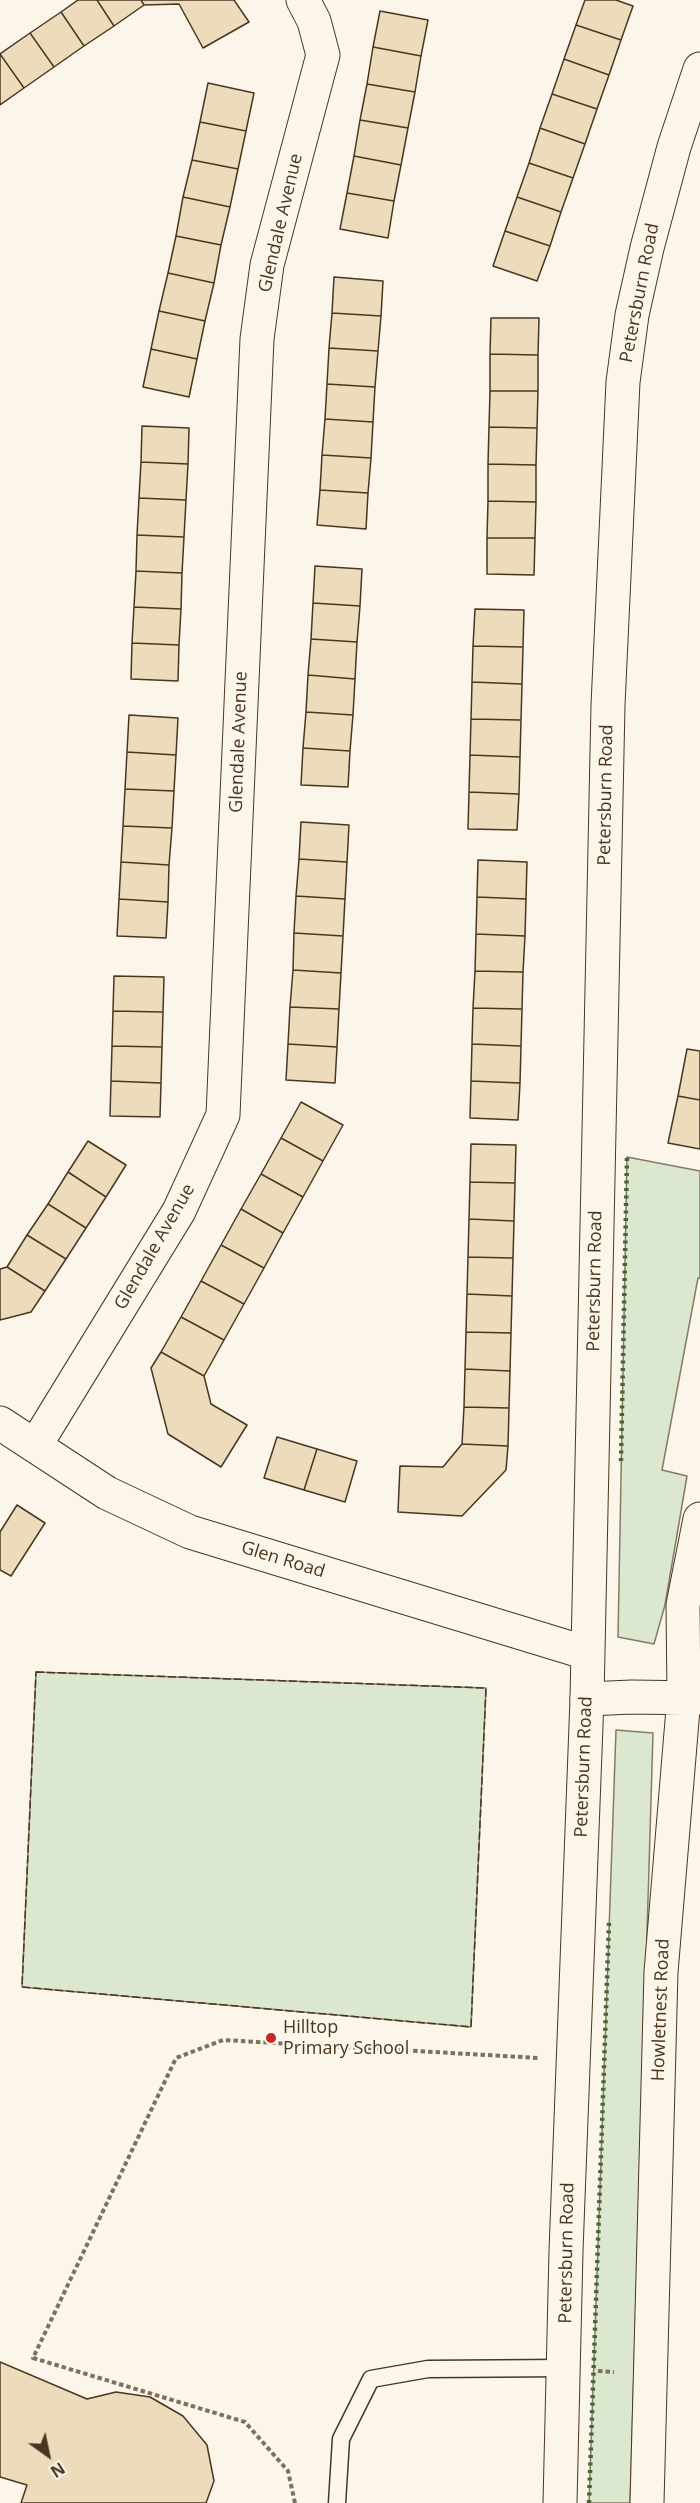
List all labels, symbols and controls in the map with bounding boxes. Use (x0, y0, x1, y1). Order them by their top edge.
street label: Glendale Avenue (255, 151, 307, 295)
street label: Petersburn Road (616, 222, 664, 364)
street label: Glendale Avenue (226, 671, 252, 813)
street label: Petersburn Road (594, 724, 618, 866)
street label: Glendale Avenue (110, 1180, 200, 1314)
street label: Petersburn Road (583, 1210, 607, 1352)
street label: Glen Road (239, 1537, 327, 1583)
street label: Petersburn Road (571, 1696, 597, 1838)
street label: Howletnest Road (648, 1938, 674, 2082)
place label: Hilltop Primary School (283, 2017, 409, 2060)
marker: Hilltop Primary School (264, 2031, 278, 2045)
street label: Petersburn Road (555, 2182, 579, 2324)
north arrow (18, 2425, 78, 2485)
text: N (46, 2457, 69, 2483)

